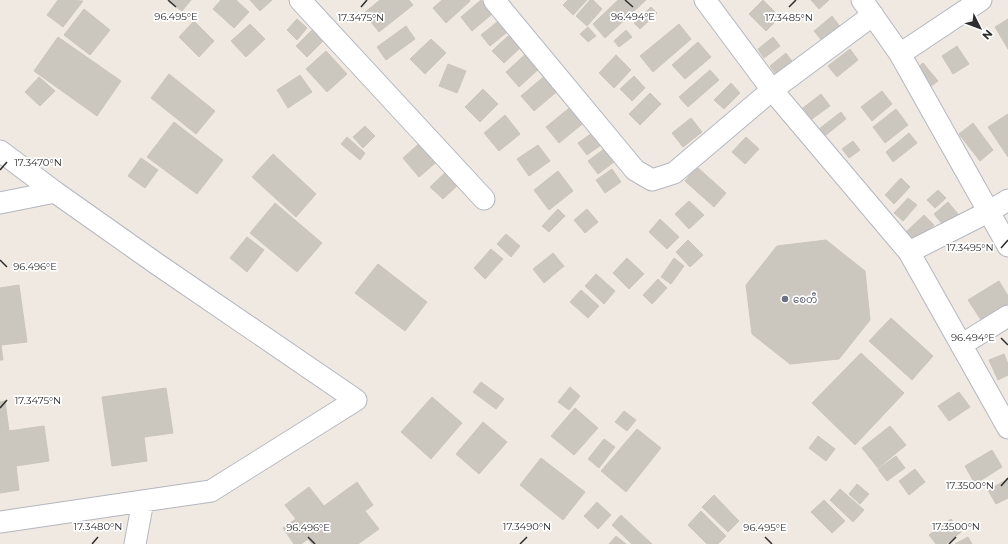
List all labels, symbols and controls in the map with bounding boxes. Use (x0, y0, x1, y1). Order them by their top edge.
north arrow (960, 8, 1000, 48)
text: 96.495°E (154, 10, 198, 23)
text: 96.494°E (611, 10, 655, 23)
text: 17.3475°N (338, 11, 384, 24)
text: 17.3485°N (765, 11, 813, 24)
text: N (979, 27, 996, 43)
text: 17.3470°N (14, 156, 62, 169)
text: 17.3495°N (946, 241, 994, 254)
text: 96.496°E (13, 260, 57, 273)
place label: စေတီ (793, 292, 817, 306)
marker: စေတီ (780, 294, 790, 304)
text: 96.494°E (951, 331, 995, 344)
text: 17.3475°N (15, 394, 61, 407)
text: 17.3500°N (946, 479, 994, 492)
text: 17.3480°N (74, 520, 122, 533)
text: 17.3490°N (503, 520, 551, 533)
text: 17.3500°N (932, 520, 980, 533)
text: 96.496°E (286, 521, 330, 534)
text: 96.495°E (743, 521, 787, 534)

